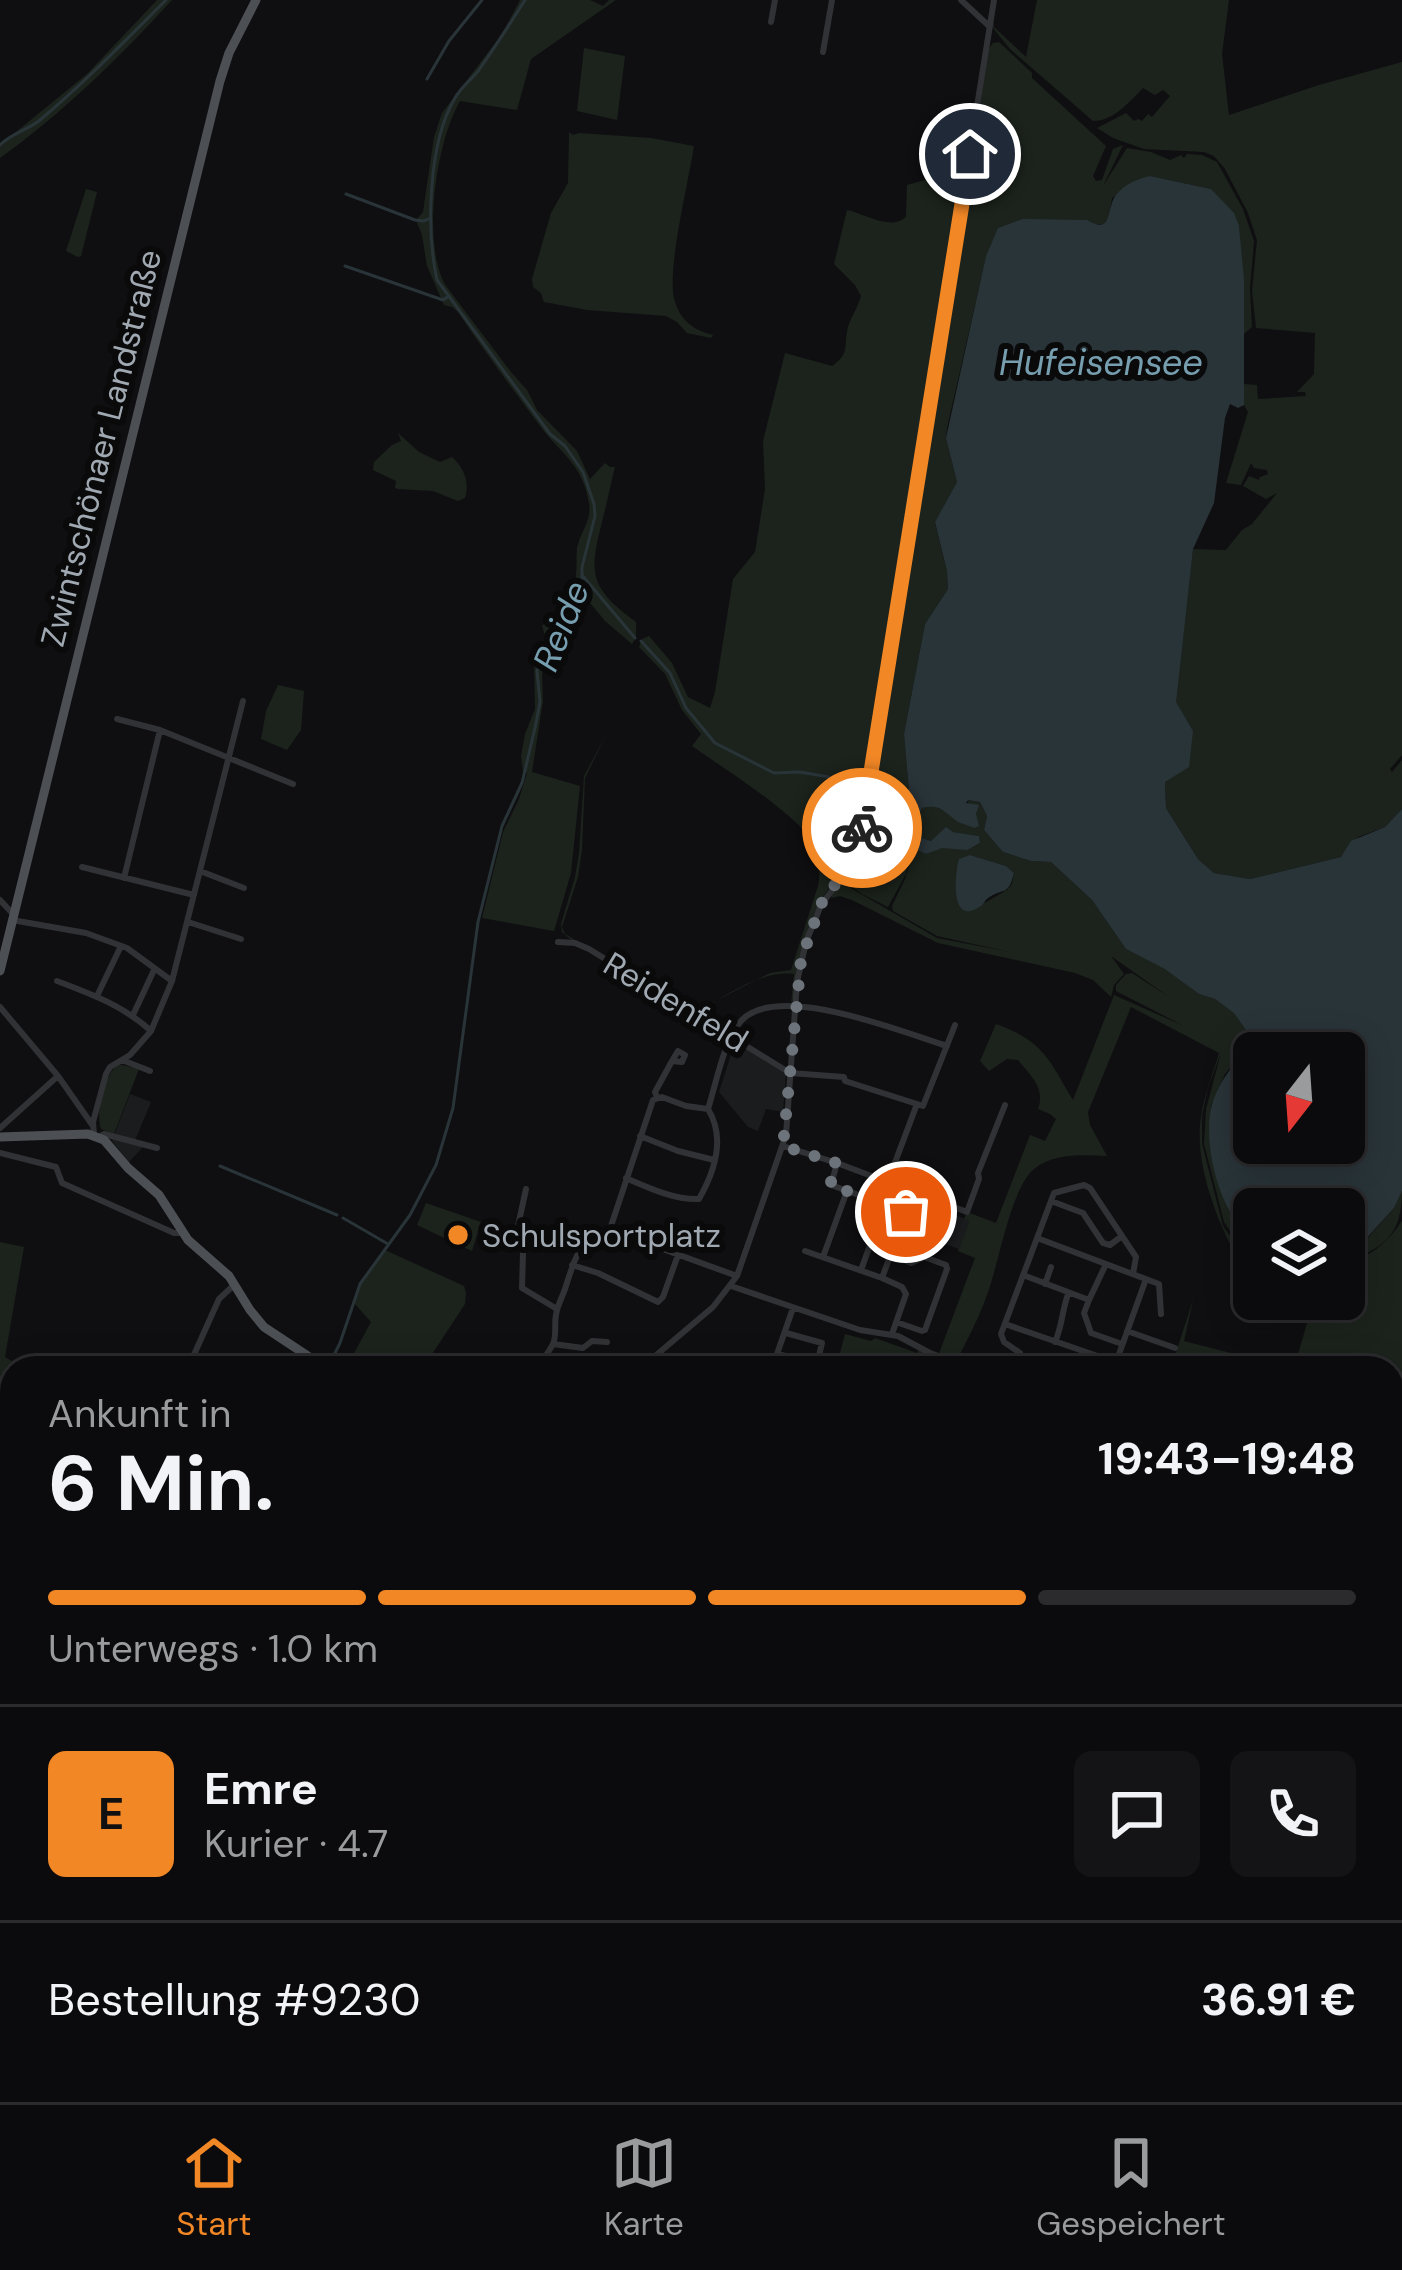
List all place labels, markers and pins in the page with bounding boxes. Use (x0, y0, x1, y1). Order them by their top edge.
pin (919, 103, 1021, 205)
pin (855, 1161, 957, 1263)
place label: Schulsportplatz (482, 1214, 721, 1257)
marker: Schulsportplatz (445, 1222, 471, 1248)

